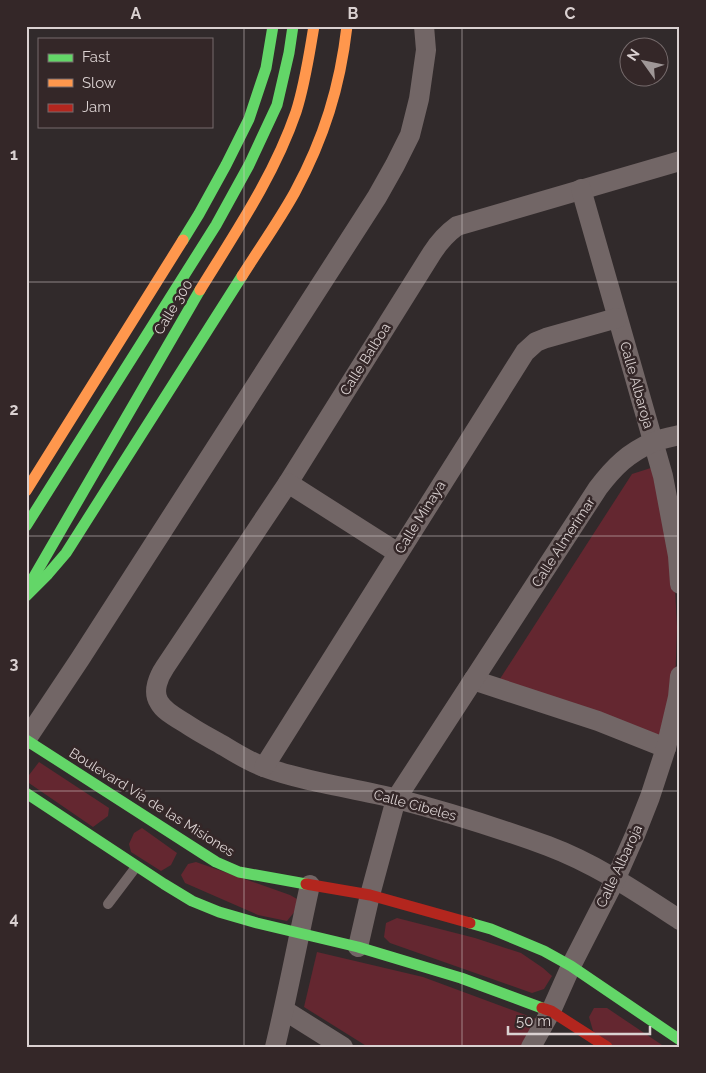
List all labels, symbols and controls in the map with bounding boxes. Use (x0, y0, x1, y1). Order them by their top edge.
text: A (131, 4, 142, 23)
text: B (348, 4, 359, 23)
text: C (565, 4, 576, 23)
legend (38, 38, 212, 128)
north arrow (618, 38, 668, 88)
text: N (623, 46, 643, 64)
text: Fast (82, 48, 110, 66)
text: Slow (82, 74, 116, 92)
text: Jam (82, 98, 111, 116)
text: 1 (10, 145, 18, 164)
street label: Calle 300 (150, 277, 196, 337)
street label: Calle Balboa (336, 320, 394, 398)
street label: Calle Albaroja (617, 340, 657, 430)
text: 2 (9, 400, 19, 419)
street label: Calle Minaya (391, 478, 449, 556)
street label: Calle Almerimar (528, 494, 598, 590)
text: 3 (10, 654, 19, 673)
street label: Boulevard Vía de las Misiones (66, 744, 238, 860)
street label: Calle Cibeles (372, 786, 458, 824)
street label: Calle Albaroja (593, 822, 645, 910)
text: 4 (9, 909, 19, 928)
scale bar (508, 1003, 651, 1035)
text: 50 m (516, 1012, 551, 1030)

